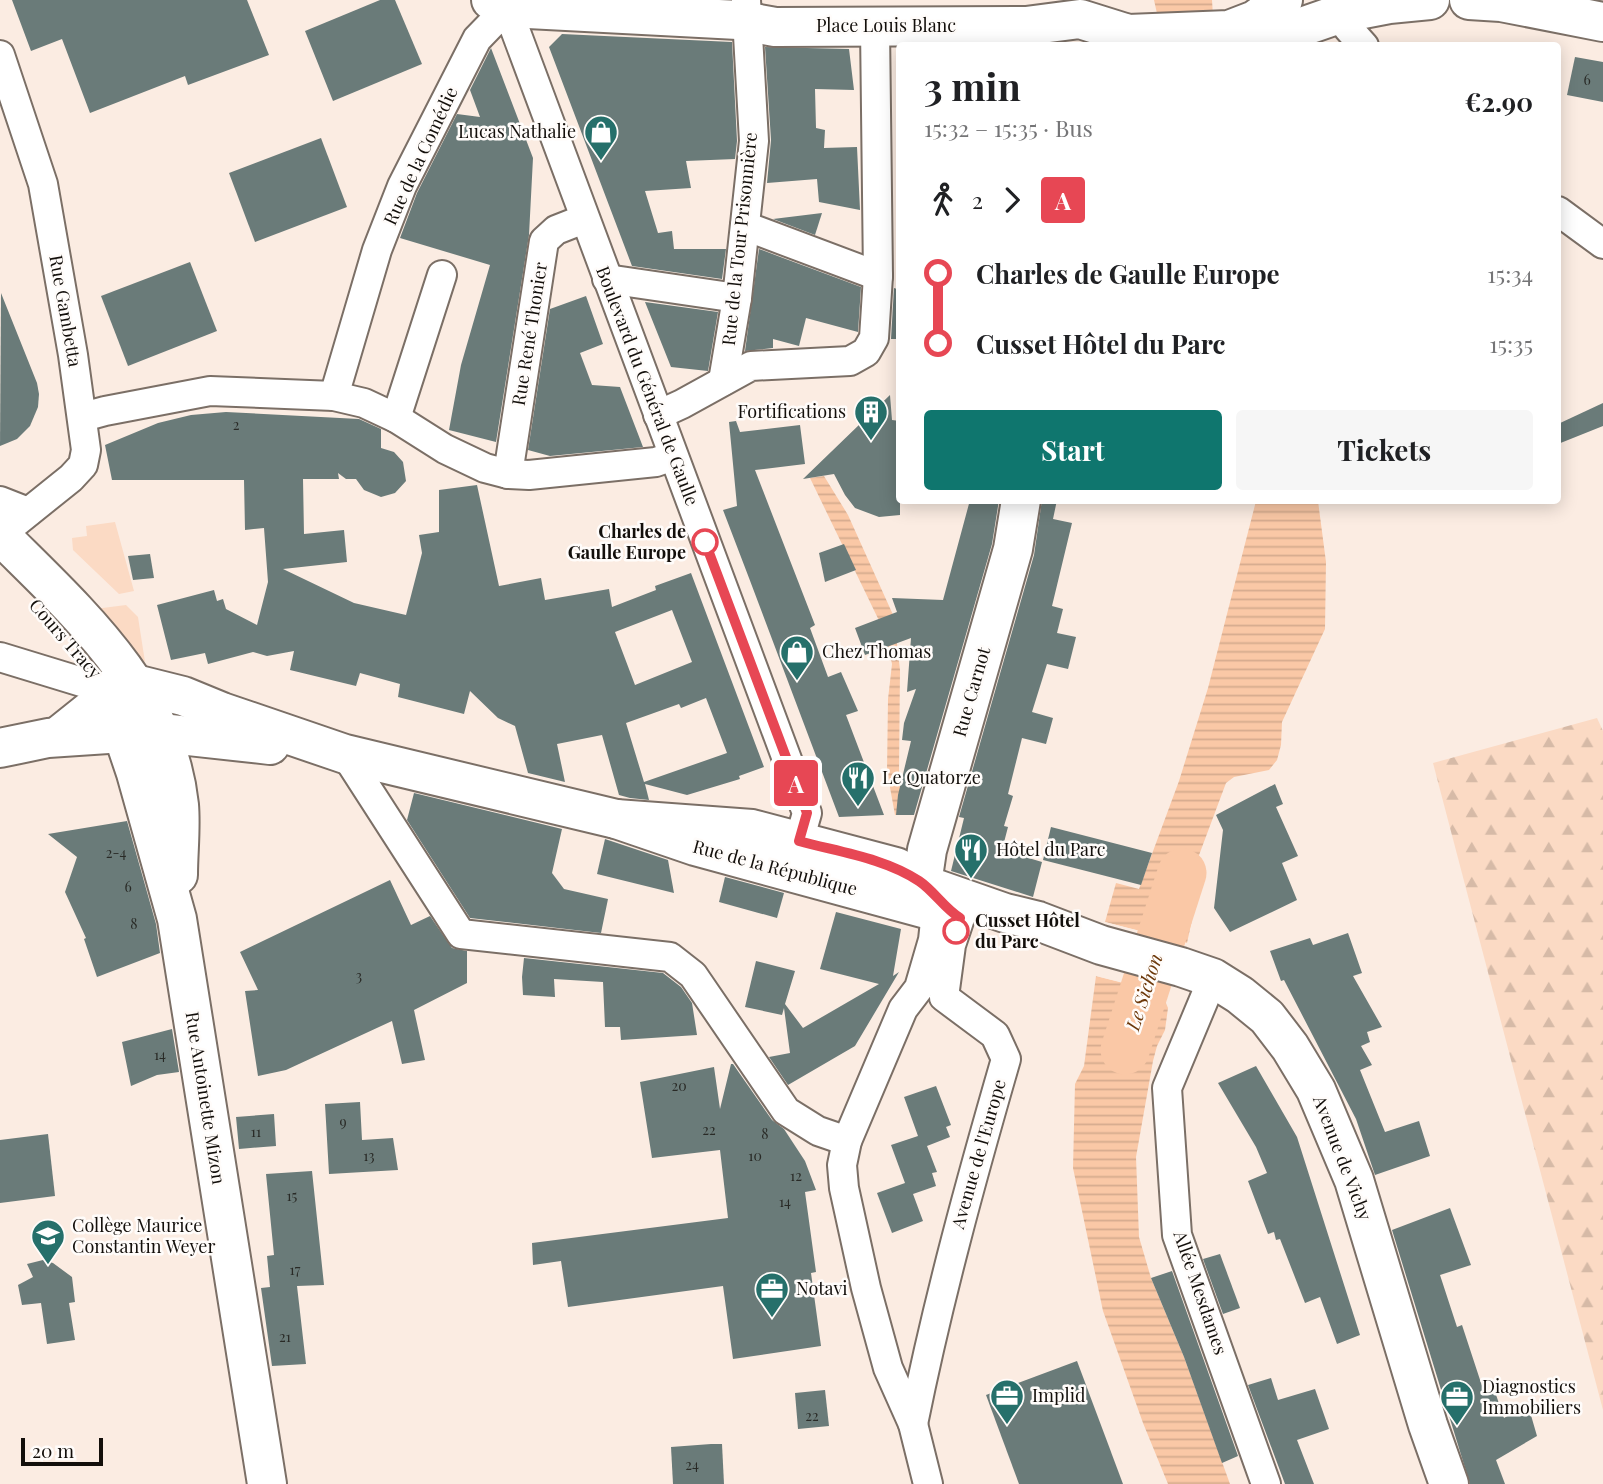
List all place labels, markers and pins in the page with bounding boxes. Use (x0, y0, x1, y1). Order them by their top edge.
shop icon: Lucas Nathalie (582, 113, 620, 162)
place label: Lucas Nathalie (458, 119, 576, 143)
building icon: Fortifications (852, 393, 890, 442)
place label: Fortifications (737, 399, 846, 423)
place label: Charles de Gaulle Europe (568, 519, 686, 564)
marker: Charles de Gaulle Europe (692, 529, 718, 555)
shop icon: Chez Thomas (778, 633, 816, 682)
place label: Chez Thomas (822, 639, 931, 663)
restaurant icon: Le Quatorze (839, 759, 877, 808)
place label: Le Quatorze (882, 765, 981, 789)
restaurant icon: Hôtel du Parc (952, 831, 990, 880)
place label: Hôtel du Parc (996, 837, 1106, 861)
place label: Cusset Hôtel du Parc (975, 908, 1080, 953)
marker: Cusset Hôtel du Parc (943, 918, 969, 944)
place label: Collège Maurice Constantin Weyer (72, 1213, 215, 1258)
school or university icon: Collège Maurice Constantin Weyer (29, 1217, 67, 1266)
office icon: Notavi (753, 1270, 791, 1319)
place label: Notavi (796, 1276, 848, 1300)
place label: Diagnostics Immobiliers (1482, 1374, 1581, 1419)
office icon: Implid (988, 1377, 1026, 1426)
office icon: Diagnostics Immobiliers (1438, 1378, 1476, 1427)
place label: Implid (1032, 1383, 1086, 1407)

